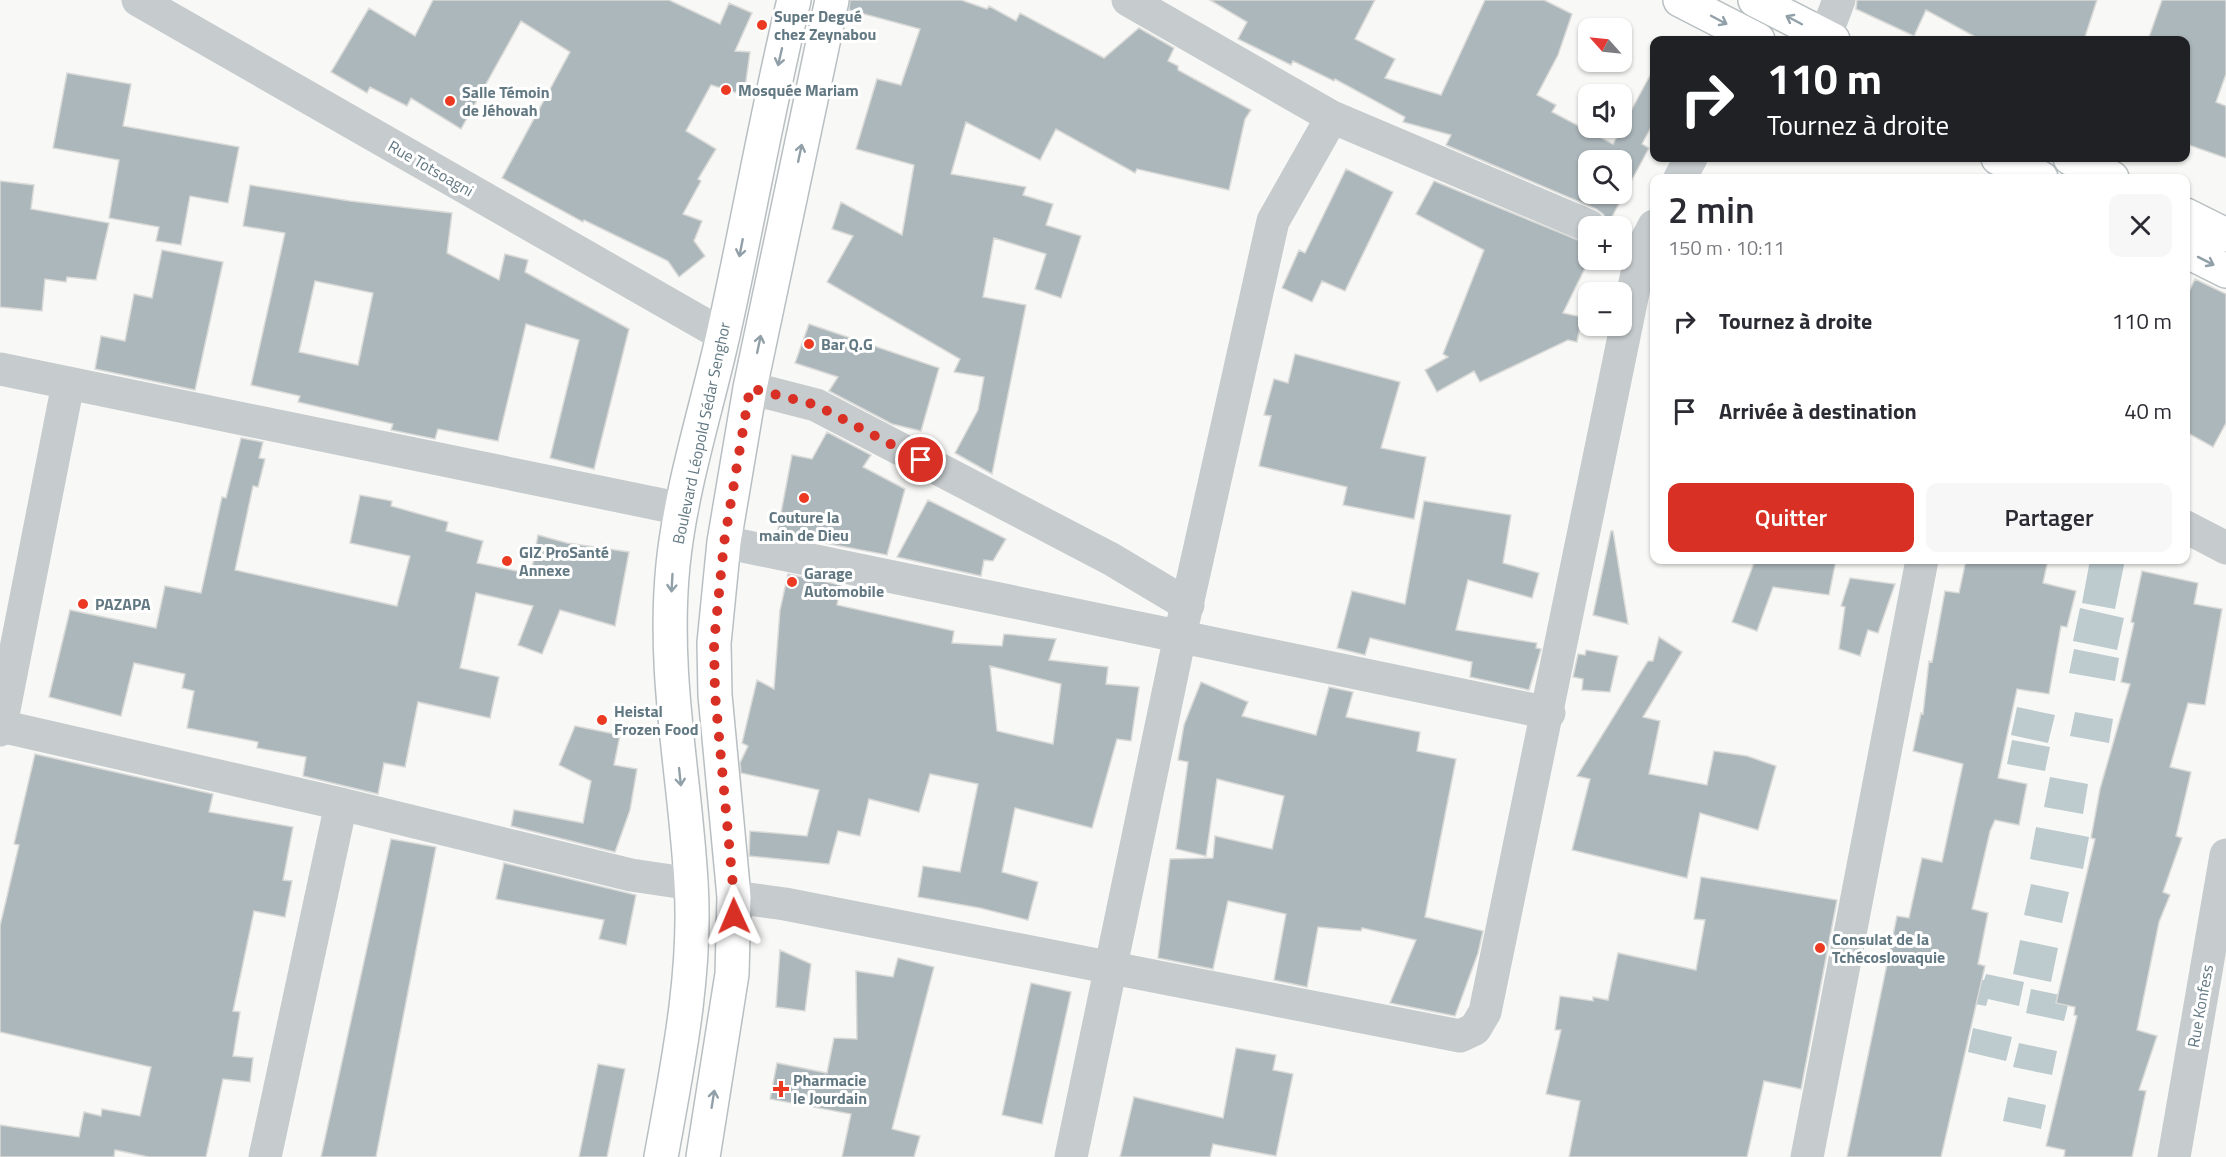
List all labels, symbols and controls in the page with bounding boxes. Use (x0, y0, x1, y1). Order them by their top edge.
place label: Super Degué chez Zeynabou (774, 4, 876, 46)
one-way arrow (1710, 14, 1727, 26)
one-way arrow (1785, 14, 1803, 25)
marker: Super Degué chez Zeynabou (755, 18, 769, 32)
north arrow (1578, 18, 1632, 72)
map controls (1578, 18, 1632, 336)
text: 110 m (1767, 46, 1882, 110)
one-way arrow (774, 47, 786, 66)
icon: right (1668, 60, 1746, 138)
place label: Mosquée Mariam (738, 78, 859, 102)
place label: Salle Témoin de Jéhovah (462, 80, 550, 122)
marker: Mosquée Mariam (719, 83, 733, 97)
button: sound (1578, 84, 1632, 138)
marker: Salle Témoin de Jéhovah (443, 94, 457, 108)
text: Tournez à droite (1767, 104, 1949, 145)
street label: Rue Totsoagni (384, 134, 478, 202)
one-way arrow (795, 144, 806, 163)
button: search (1578, 150, 1632, 204)
text: 2 min (1668, 182, 1755, 237)
button: close (2109, 194, 2172, 257)
button: + (1578, 216, 1632, 270)
text: 150 m · 10:11 (1668, 232, 1785, 263)
one-way arrow (735, 238, 746, 257)
one-way arrow (2196, 256, 2214, 267)
button: − (1578, 282, 1632, 336)
text: Tournez à droite (1719, 304, 1872, 338)
text: 110 m (2112, 304, 2172, 338)
icon: right (1668, 305, 1701, 338)
street label: Boulevard Léopold Sédar Senghor (666, 319, 736, 546)
place label: Bar Q.G (821, 332, 873, 356)
one-way arrow (754, 334, 765, 354)
marker: Bar Q.G (802, 337, 816, 351)
text: Arrivée à destination (1719, 394, 1917, 428)
text: 40 m (2124, 394, 2172, 428)
icon: arrive (1668, 395, 1701, 428)
pin (895, 434, 946, 485)
icon: arrive (904, 443, 937, 476)
button: Quitter (1668, 483, 1914, 552)
button: Partager (1926, 483, 2172, 552)
marker: Couture la main de Dieu (797, 491, 811, 505)
place label: Couture la main de Dieu (759, 505, 849, 547)
place label: GIZ ProSanté Annexe (519, 540, 609, 582)
marker: GIZ ProSanté Annexe (500, 554, 514, 568)
place label: Garage Automobile (804, 561, 884, 603)
one-way arrow (667, 572, 678, 592)
marker: Garage Automobile (785, 575, 799, 589)
place label: PAZAPA (95, 592, 151, 616)
marker: PAZAPA (76, 597, 90, 611)
place label: Heistal Frozen Food (614, 699, 699, 741)
marker: Heistal Frozen Food (595, 713, 609, 727)
one-way arrow (675, 766, 686, 786)
position arrow (702, 884, 766, 948)
place label: Consulat de la Tchécoslovaquie (1832, 927, 1945, 969)
marker: Consulat de la Tchécoslovaquie (1813, 941, 1827, 955)
street label: Rue Konfess (2181, 963, 2219, 1049)
place label: Pharmacie le Jourdain (793, 1068, 867, 1110)
marker: Pharmacie le Jourdain (774, 1082, 788, 1096)
one-way arrow (708, 1090, 719, 1110)

